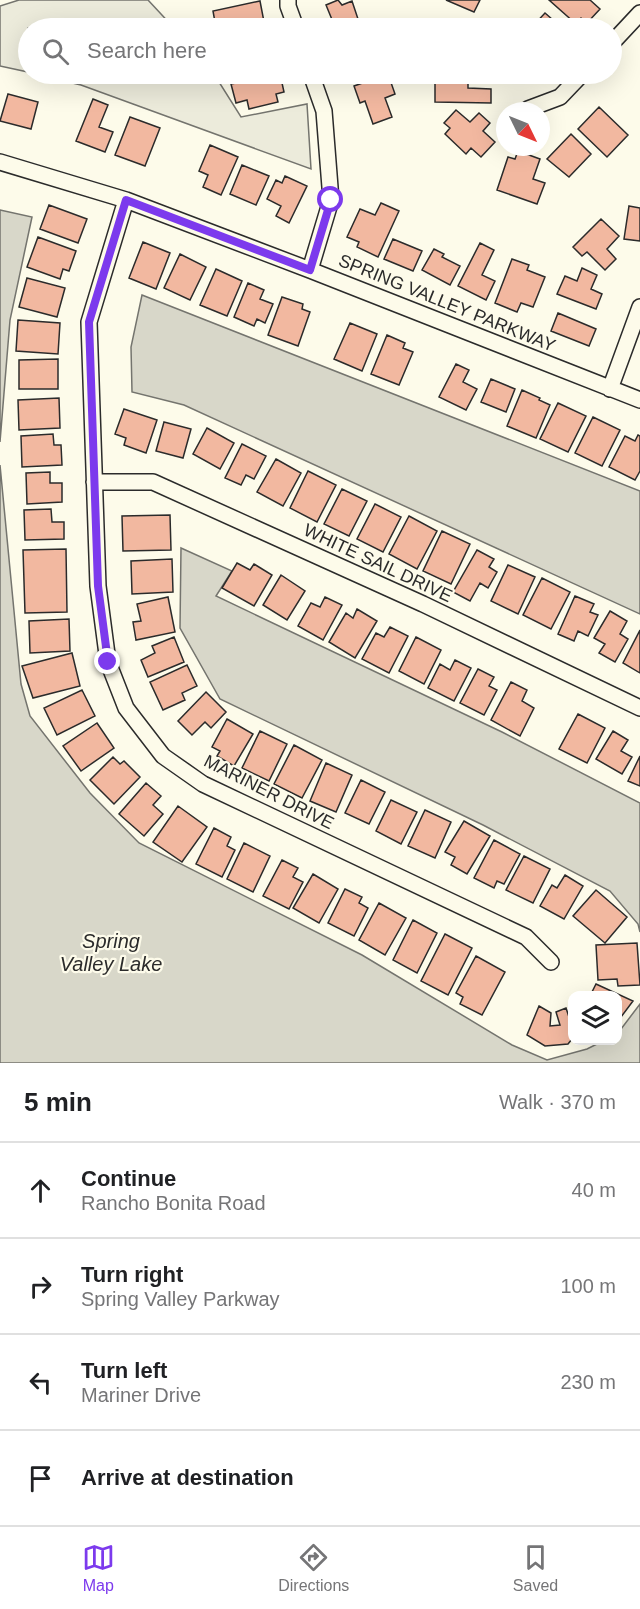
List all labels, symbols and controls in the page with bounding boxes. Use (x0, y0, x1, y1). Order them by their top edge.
search box (18, 18, 622, 84)
icon: search (39, 35, 72, 68)
text: Search here (87, 38, 207, 63)
north arrow (496, 102, 550, 156)
route start (317, 186, 343, 212)
street label: SPRING VALLEY PARKWAY (336, 250, 558, 356)
street label: WHITE SAIL DRIVE (301, 520, 455, 606)
route end (94, 648, 120, 674)
street label: MARINER DRIVE (201, 751, 337, 833)
water label: Spring Valley Lake (60, 930, 162, 975)
map controls (568, 991, 622, 1045)
button: layers (568, 991, 622, 1045)
text: 5 min (24, 1087, 92, 1117)
text: Walk · 370 m (499, 1091, 616, 1113)
text: Continue (81, 1166, 176, 1191)
icon: ahead (24, 1174, 57, 1207)
text: 40 m (572, 1179, 616, 1201)
text: Rancho Bonita Road (81, 1192, 266, 1214)
text: Turn right (81, 1262, 183, 1287)
icon: right (24, 1270, 57, 1303)
text: 100 m (560, 1275, 616, 1297)
text: Spring Valley Parkway (81, 1288, 280, 1310)
text: Turn left (81, 1358, 167, 1383)
icon: left (24, 1366, 57, 1399)
text: 230 m (560, 1371, 616, 1393)
text: Mariner Drive (81, 1384, 201, 1406)
icon: arrive (24, 1462, 57, 1495)
text: Arrive at destination (81, 1465, 294, 1490)
tab: Map (82, 1541, 115, 1595)
tab: Directions (278, 1541, 349, 1595)
tab: Saved (513, 1541, 558, 1595)

